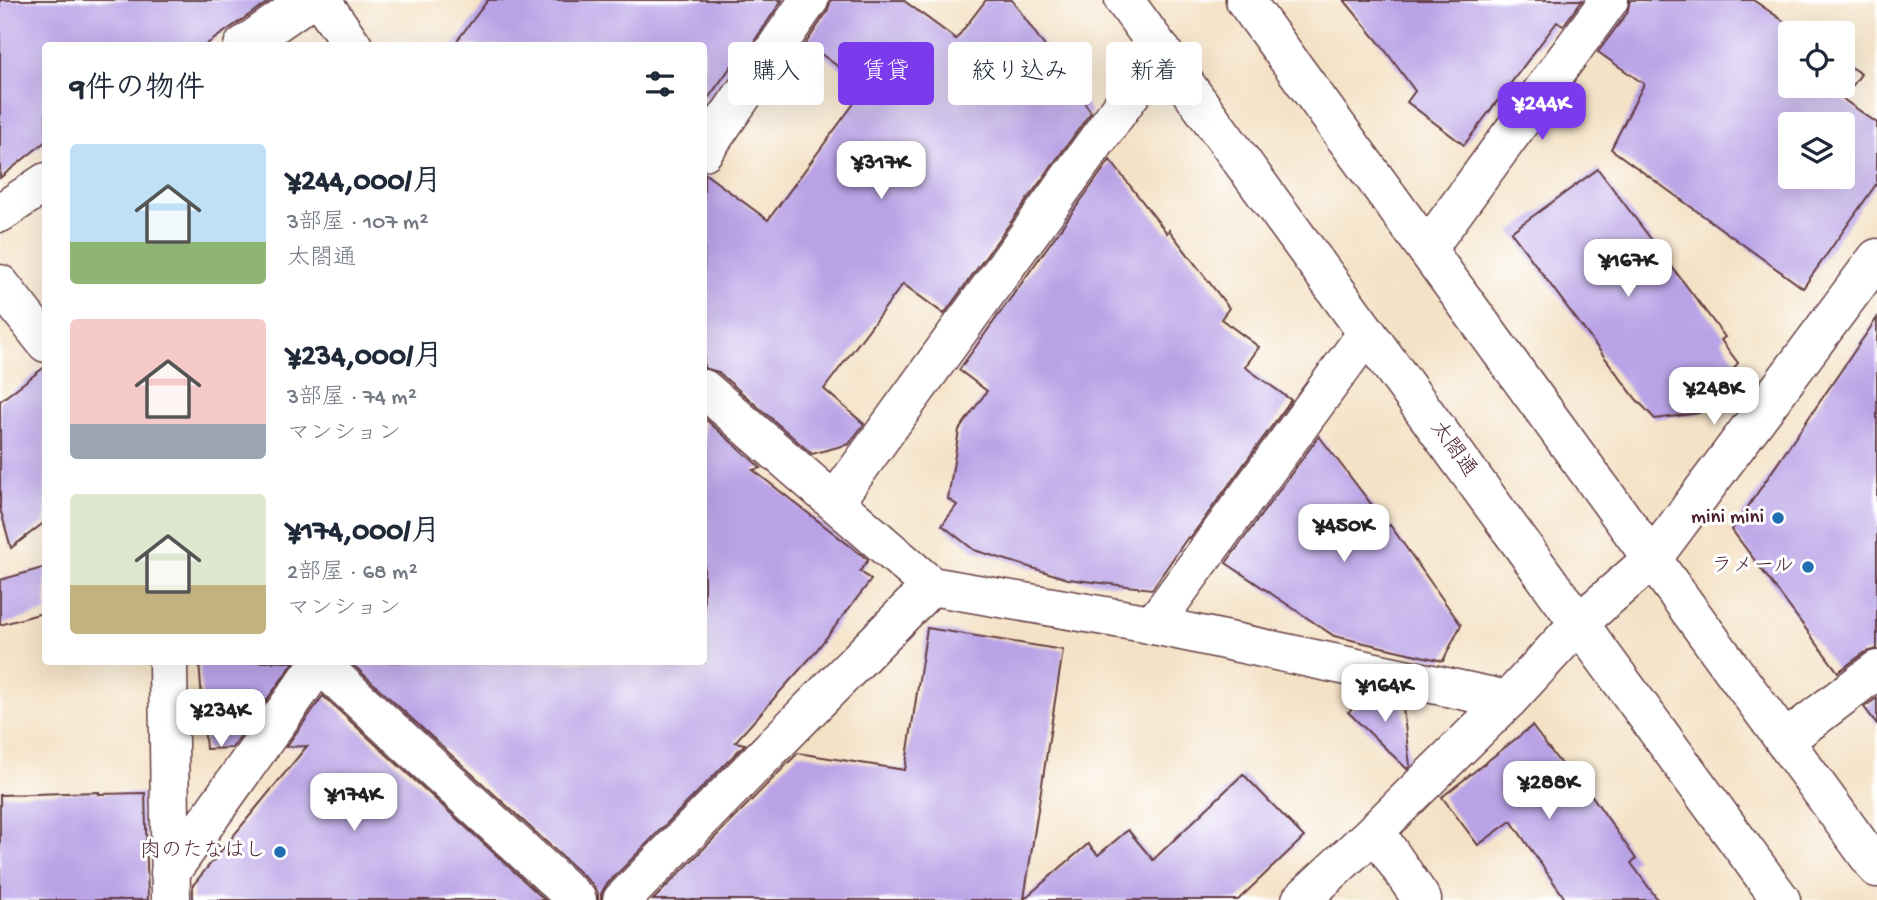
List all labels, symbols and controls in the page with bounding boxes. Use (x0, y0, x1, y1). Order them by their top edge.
map controls (1778, 21, 1855, 189)
button: locate (1778, 21, 1855, 98)
chip: 購入 (728, 42, 824, 105)
chip: 賃貸 (838, 42, 934, 105)
chip: 絞り込み (948, 42, 1092, 105)
chip: 新着 (1106, 42, 1202, 105)
icon: filters (641, 65, 679, 103)
text: 9件の物件 (70, 73, 205, 108)
pin: ¥244K (1493, 82, 1591, 142)
text: ¥244K (1514, 91, 1570, 118)
button: layers (1778, 112, 1855, 189)
pin: ¥317K (832, 142, 930, 201)
text: ¥317K (853, 150, 909, 177)
text: ¥244,000/月 (287, 166, 442, 201)
icon: home (126, 172, 210, 256)
text: 3部屋 · 107 m² (287, 210, 428, 237)
pin: ¥167K (1579, 240, 1677, 299)
text: 太閤通 (287, 246, 356, 273)
text: ¥167K (1600, 248, 1656, 275)
text: ¥234,000/月 (287, 341, 443, 376)
icon: home (126, 347, 210, 431)
pin: ¥248K (1665, 368, 1763, 427)
text: ¥248K (1685, 376, 1743, 403)
text: 3部屋 · 74 m² (287, 385, 417, 412)
street label: 太閤通 (1423, 417, 1481, 483)
text: マンション (287, 421, 401, 448)
pin: ¥450K (1295, 504, 1393, 564)
place label: mini mini (1691, 506, 1764, 531)
marker: mini mini (1770, 510, 1786, 526)
text: ¥450K (1314, 513, 1374, 540)
text: ¥174,000/月 (287, 516, 441, 551)
icon: home (126, 522, 210, 606)
place label: ラメール (1711, 555, 1794, 580)
marker: ラメール (1800, 559, 1816, 575)
text: 2部屋 · 68 m² (287, 560, 418, 587)
text: マンション (287, 596, 401, 623)
pin: ¥164K (1336, 664, 1434, 724)
text: ¥164K (1357, 673, 1413, 700)
pin: ¥234K (172, 690, 270, 749)
text: ¥234K (192, 698, 250, 725)
pin: ¥288K (1500, 762, 1598, 821)
text: ¥288K (1519, 770, 1579, 797)
pin: ¥174K (305, 774, 403, 833)
text: ¥174K (326, 782, 382, 809)
place label: 肉のたなはし (140, 839, 266, 865)
marker: 肉のたなはし (272, 844, 288, 860)

